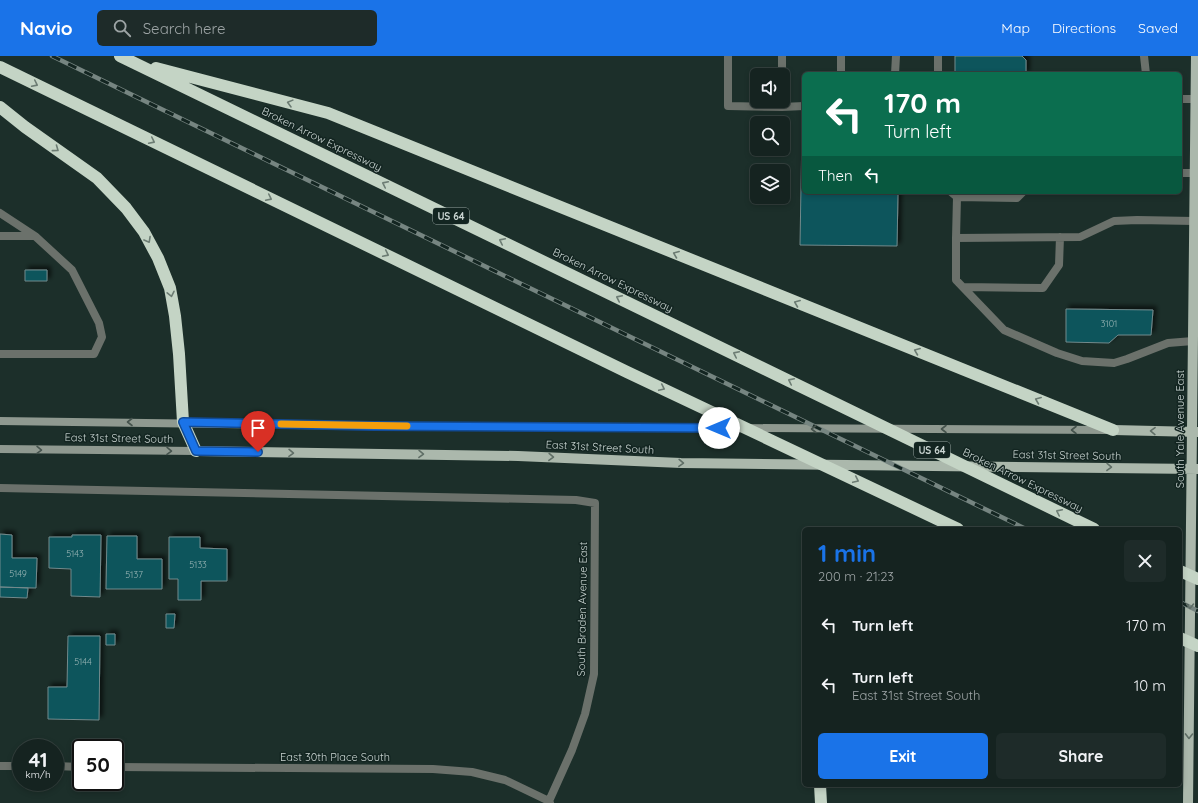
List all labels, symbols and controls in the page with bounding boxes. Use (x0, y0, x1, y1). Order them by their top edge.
search box (97, 10, 377, 46)
text: Navio (20, 16, 73, 40)
icon: search (111, 17, 133, 39)
text: Search here (143, 19, 226, 38)
text: Map (1001, 19, 1030, 37)
text: Directions (1052, 19, 1116, 37)
text: Saved (1138, 19, 1178, 37)
map controls (750, 68, 790, 204)
button: sound (750, 68, 790, 108)
one-way arrow (31, 79, 38, 87)
text: 170 m (884, 85, 961, 120)
icon: left (818, 88, 870, 140)
one-way arrow (287, 99, 294, 108)
street label: Broken Arrow Expressway (259, 104, 385, 174)
button: search (750, 116, 790, 156)
text: Turn left (884, 120, 952, 143)
one-way arrow (148, 136, 155, 144)
one-way arrow (52, 144, 59, 151)
button: layers (750, 164, 790, 204)
icon: left (861, 164, 883, 186)
text: Then (818, 166, 853, 185)
one-way arrow (382, 181, 389, 189)
one-way arrow (265, 193, 272, 201)
road number: US 64 (433, 208, 469, 224)
one-way arrow (143, 236, 150, 243)
one-way arrow (499, 238, 506, 246)
street label: Broken Arrow Expressway (550, 245, 676, 315)
one-way arrow (382, 250, 389, 257)
one-way arrow (673, 250, 680, 258)
one-way arrow (166, 291, 174, 297)
one-way arrow (616, 295, 623, 303)
one-way arrow (793, 299, 800, 307)
house number: 3101 (1101, 318, 1117, 329)
one-way arrow (914, 348, 921, 356)
one-way arrow (733, 351, 740, 359)
street label: South Yale Avenue East (1173, 369, 1187, 488)
one-way arrow (788, 378, 795, 386)
one-way arrow (658, 383, 665, 391)
one-way arrow (1034, 397, 1042, 405)
position arrow (698, 407, 740, 449)
pin (241, 411, 275, 452)
icon: arrive (247, 417, 269, 439)
one-way arrow (127, 418, 133, 426)
one-way arrow (811, 424, 817, 433)
one-way arrow (941, 425, 947, 433)
one-way arrow (1071, 426, 1077, 434)
one-way arrow (1150, 427, 1156, 435)
street label: East 31st Street South (65, 430, 173, 446)
street label: East 31st Street South (545, 437, 655, 457)
road number: US 64 (914, 442, 950, 458)
one-way arrow (36, 445, 42, 454)
street label: Broken Arrow Expressway (960, 445, 1086, 515)
one-way arrow (166, 447, 172, 455)
street label: East 31st Street South (1013, 447, 1121, 463)
one-way arrow (288, 448, 294, 457)
one-way arrow (418, 450, 424, 458)
one-way arrow (548, 453, 554, 461)
one-way arrow (678, 459, 684, 467)
one-way arrow (1106, 463, 1112, 471)
one-way arrow (851, 475, 859, 483)
one-way arrow (1056, 509, 1063, 517)
text: 1 min (818, 538, 876, 568)
button: close (1124, 540, 1166, 582)
street label: South Braden Avenue East (574, 541, 590, 676)
house number: 5143 (66, 548, 84, 559)
house number: 5133 (189, 559, 207, 570)
house number: 5149 (9, 568, 27, 579)
text: 200 m · 21:23 (818, 568, 894, 584)
house number: 5137 (125, 569, 143, 580)
one-way arrow (1186, 603, 1195, 609)
icon: left (818, 614, 840, 636)
text: Turn left (852, 616, 914, 635)
text: 170 m (1126, 616, 1166, 635)
house number: 5144 (74, 656, 92, 667)
text: Turn left (852, 668, 914, 687)
icon: left (818, 674, 840, 696)
text: 10 m (1134, 676, 1166, 695)
text: East 31st Street South (852, 687, 980, 703)
button: Exit (818, 733, 988, 779)
button: Share (996, 733, 1166, 779)
one-way arrow (1185, 733, 1193, 739)
speed limit sign: 50 (72, 739, 124, 791)
text: 41 (29, 747, 47, 772)
street label: East 30th Place South (280, 750, 390, 764)
text: km/h (25, 768, 51, 781)

